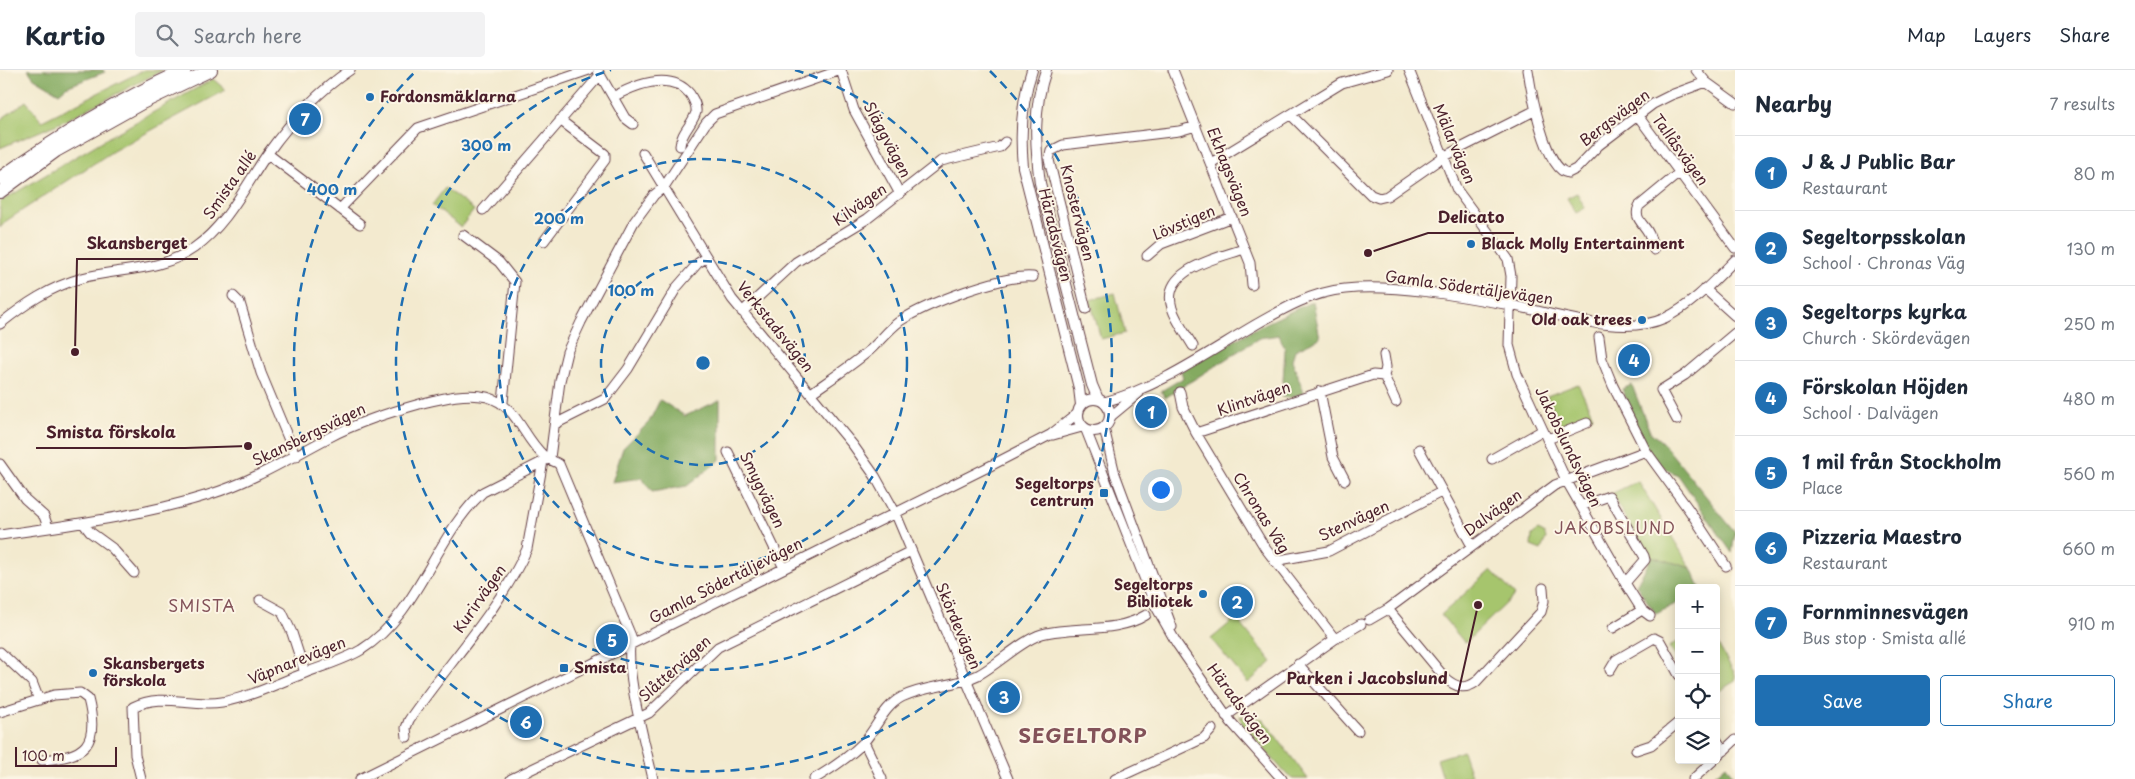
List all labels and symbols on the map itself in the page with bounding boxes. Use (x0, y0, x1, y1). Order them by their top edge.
street label: Bergsvägen (1574, 83, 1654, 151)
place label: Fordonsmäklarna (380, 84, 517, 107)
marker: Fordonsmäklarna (364, 91, 376, 103)
street label: Släggvägen (859, 97, 918, 181)
pin: 7 (289, 100, 321, 138)
street label: Mälarvägen (1428, 100, 1483, 187)
street label: Tallåsvägen (1647, 108, 1715, 190)
street label: Ekhagsvägen (1202, 123, 1259, 220)
text: 300 m (461, 133, 511, 156)
street label: Smista allé (197, 145, 261, 223)
street label: Knostervägen (1055, 162, 1102, 263)
text: 400 m (307, 177, 357, 200)
street label: Kilvägen (827, 177, 891, 231)
street label: Häradsvägen (1034, 185, 1079, 284)
street label: Lövstigen (1149, 198, 1218, 245)
callout: Delicato (1428, 202, 1514, 233)
text: Delicato (1438, 204, 1504, 228)
text: 200 m (534, 206, 584, 229)
callout: Skansberget (77, 228, 198, 259)
text: Skansberget (86, 230, 188, 254)
place label: Black Molly Entertainment (1481, 231, 1685, 254)
marker: Black Molly Entertainment (1465, 238, 1477, 250)
street label: Gamla Södertäljevägen (1384, 263, 1555, 310)
street label: Verkstadsvägen (732, 276, 820, 377)
text: 100 m (608, 278, 654, 301)
place label: Old oak trees (1531, 307, 1632, 330)
marker: Old oak trees (1636, 314, 1648, 326)
pin: 4 (1618, 341, 1650, 379)
centre of rings (694, 354, 712, 372)
street label: Klintvägen (1214, 374, 1293, 421)
street label: Jakobslundsvägen (1530, 382, 1608, 510)
pin: 1 (1135, 393, 1167, 431)
street label: Skansbergsvägen (248, 396, 369, 471)
callout: Smista förskola (36, 417, 185, 448)
text: Smista förskola (46, 419, 176, 443)
street label: Smygvägen (735, 447, 792, 532)
street label: Chronas Väg (1228, 467, 1296, 557)
place label: Segeltorps centrum (1015, 471, 1094, 511)
your location (1148, 477, 1174, 503)
street label: Dalvägen (1458, 483, 1526, 541)
marker: Segeltorps centrum (1098, 487, 1110, 499)
street label: Stenvägen (1314, 493, 1392, 546)
district label: JAKOBSLUND (1554, 515, 1676, 539)
street label: Gamla Södertäljevägen (645, 531, 806, 628)
street label: Kurirvägen (447, 559, 511, 637)
place label: Segeltorps Bibliotek (1114, 572, 1193, 612)
street label: Skördevägen (931, 578, 988, 673)
pin: 2 (1221, 583, 1253, 621)
marker: Segeltorps Bibliotek (1197, 588, 1209, 600)
district label: SMISTA (168, 593, 236, 617)
pin: 5 (596, 621, 628, 659)
street label: Slåttervägen (633, 629, 715, 707)
street label: Väpnarevägen (244, 630, 349, 690)
place label: Skansbergets förskola (103, 651, 205, 691)
place label: Smista (574, 655, 627, 678)
street label: Häradsvägen (1202, 658, 1278, 748)
marker: Smista (558, 662, 570, 674)
callout: Parken i Jacobslund (1276, 663, 1458, 694)
text: Parken i Jacobslund (1286, 665, 1448, 689)
marker: Skansbergets förskola (87, 667, 99, 679)
pin: 3 (988, 678, 1020, 716)
pin: 6 (510, 703, 542, 741)
district label: SEGELTORP (1019, 720, 1147, 750)
scale bar (15, 744, 118, 767)

